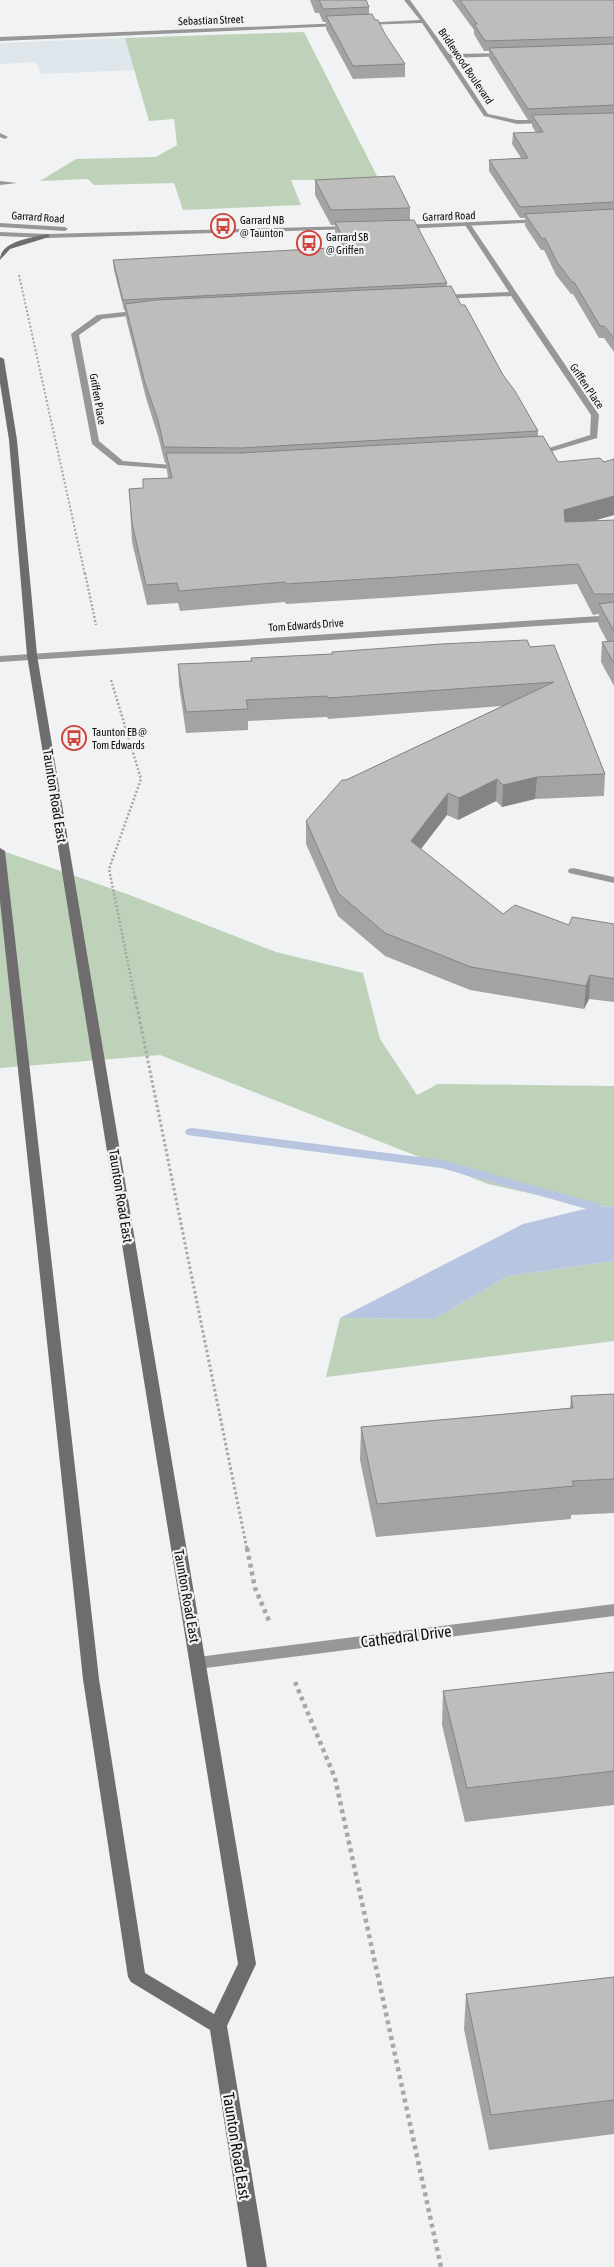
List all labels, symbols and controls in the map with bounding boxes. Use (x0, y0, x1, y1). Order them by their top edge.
street label: Sebastian Street (178, 13, 244, 27)
street label: Bridlewood Boulevard (436, 26, 496, 106)
street label: Garrard Road (11, 209, 65, 225)
street label: Garrard Road (422, 209, 476, 223)
bus stop icon: Garrard NB @ Taunton (210, 213, 236, 239)
place label: Garrard NB @ Taunton (240, 214, 285, 239)
bus stop icon: Garrard SB @ Griffen (296, 230, 322, 256)
place label: Garrard SB @ Griffen (326, 231, 369, 256)
street label: Griffen Place (568, 361, 606, 411)
street label: Griffen Place (88, 372, 108, 426)
street label: Tom Edwards Drive (268, 616, 344, 634)
bus stop icon: Taunton EB @ Tom Edwards (61, 725, 87, 751)
place label: Taunton EB @ Tom Edwards (92, 726, 147, 751)
street label: Taunton Road East (40, 748, 70, 844)
street label: Taunton Road East (106, 1148, 136, 1244)
street label: Taunton Road East (171, 1548, 203, 1644)
street label: Cathedral Drive (360, 1622, 452, 1650)
street label: Taunton Road East (220, 2091, 254, 2201)

